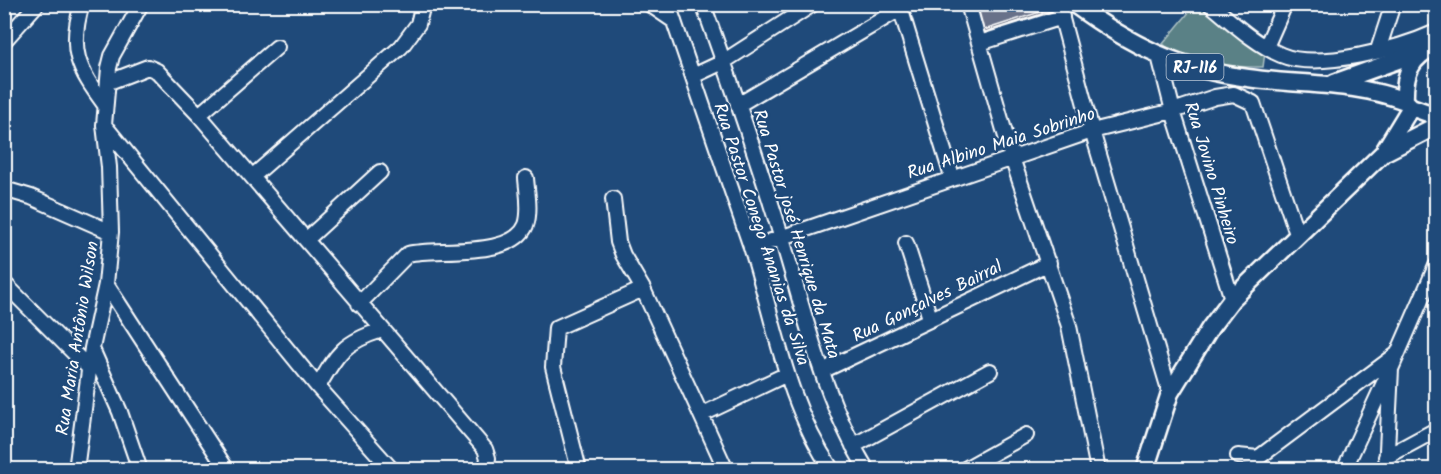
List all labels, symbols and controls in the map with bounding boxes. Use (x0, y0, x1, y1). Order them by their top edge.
road number: RJ-116 (1166, 54, 1224, 80)
street label: Rua Jovino Pinheiro (1175, 98, 1246, 248)
street label: Rua Pastor Conego Ananias da Silva (704, 99, 817, 370)
street label: Rua Albino Maia Sobrinho (904, 100, 1099, 189)
street label: Rua Pastor josé Henrique da Mata (744, 106, 847, 363)
street label: Rua Maria Antônio Wilson (49, 239, 108, 438)
street label: Rua Gonçalves Bairral (848, 253, 1008, 351)

